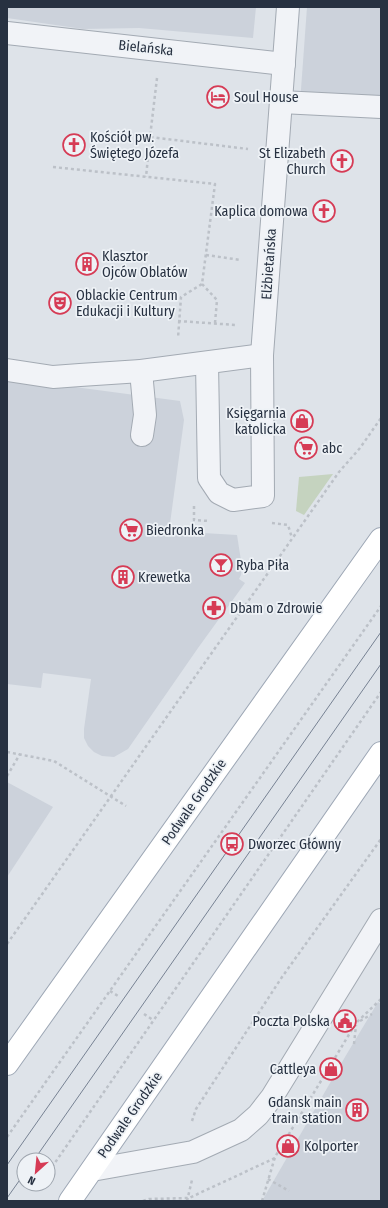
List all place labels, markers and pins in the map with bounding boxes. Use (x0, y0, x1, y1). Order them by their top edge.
hotel icon: Soul House (205, 84, 231, 110)
place label: Soul House (234, 89, 299, 106)
place label: Kościół pw. Świętego Józefa (90, 129, 179, 162)
church icon: Kościół pw. Świętego Józefa (61, 132, 87, 158)
place label: St Elizabeth Church (259, 145, 326, 178)
church icon: St Elizabeth Church (329, 148, 355, 174)
church icon: Kaplica domowa (311, 198, 337, 224)
place label: Kaplica domowa (214, 203, 308, 220)
place label: Klasztor Ojców Oblatów (102, 248, 188, 281)
building icon: Klasztor Ojców Oblatów (74, 251, 100, 277)
place label: Oblackie Centrum Edukacji i Kultury (76, 287, 178, 320)
theatre icon: Oblackie Centrum Edukacji i Kultury (47, 290, 73, 316)
place label: Księgarnia katolicka (226, 405, 286, 438)
shop icon: Księgarnia katolicka (289, 408, 315, 434)
supermarket icon: abc (293, 435, 319, 461)
place label: abc (322, 440, 342, 457)
supermarket icon: Biedronka (118, 517, 144, 543)
place label: Biedronka (146, 522, 204, 539)
bar icon: Ryba Piła (208, 552, 234, 578)
place label: Ryba Piła (236, 557, 289, 574)
building icon: Krewetka (110, 564, 136, 590)
place label: Krewetka (138, 569, 191, 586)
pharmacy icon: Dbam o Zdrowie (201, 595, 227, 621)
place label: Dbam o Zdrowie (230, 600, 322, 617)
bus stop icon: Dworzec Główny (219, 831, 245, 857)
place label: Dworzec Główny (248, 836, 342, 853)
public building icon: Poczta Polska (332, 1008, 358, 1034)
place label: Poczta Polska (252, 1013, 330, 1030)
shop icon: Cattleya (318, 1056, 344, 1082)
place label: Cattleya (270, 1061, 316, 1078)
place label: Gdansk main train station (268, 1094, 342, 1127)
building icon: Gdansk main train station (344, 1097, 370, 1123)
shop icon: Kolporter (275, 1133, 301, 1159)
place label: Kolporter (304, 1138, 358, 1155)

